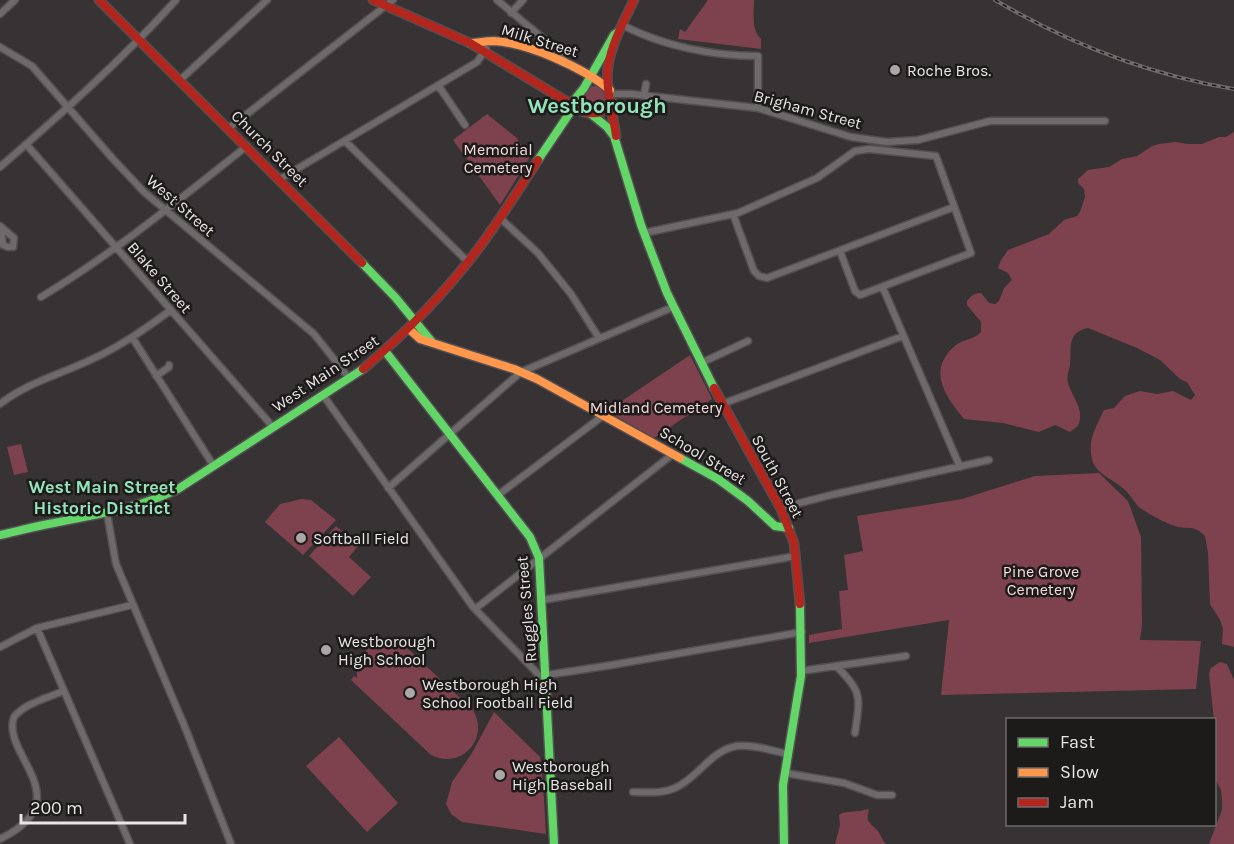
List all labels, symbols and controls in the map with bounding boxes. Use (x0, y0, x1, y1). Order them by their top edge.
street label: Milk Street (499, 20, 581, 61)
place label: Roche Bros. (907, 61, 991, 80)
marker: Roche Bros. (888, 63, 902, 77)
street label: Brigham Street (752, 86, 864, 133)
district label: Westborough (527, 93, 667, 119)
street label: Church Street (227, 106, 312, 191)
park label: Memorial Cemetery (463, 140, 533, 177)
street label: West Street (143, 171, 219, 240)
street label: Blake Street (124, 238, 196, 317)
street label: West Main Street (268, 331, 382, 416)
park label: Midland Cemetery (590, 398, 723, 417)
street label: School Street (656, 422, 749, 489)
street label: South Street (748, 431, 807, 521)
district label: West Main Street Historic District (29, 476, 175, 519)
place label: Softball Field (313, 529, 409, 548)
marker: Softball Field (294, 531, 308, 545)
street label: Ruggles Street (512, 555, 541, 663)
park label: Pine Grove Cemetery (1003, 562, 1079, 599)
place label: Westborough High School (338, 632, 436, 669)
marker: Westborough High School (319, 643, 333, 657)
place label: Westborough High School Football Field (422, 675, 573, 712)
marker: Westborough High School Football Field (403, 686, 417, 700)
legend (1006, 718, 1216, 826)
text: Fast (1060, 731, 1095, 753)
place label: Westborough High Baseball (512, 757, 613, 794)
text: Slow (1060, 761, 1099, 783)
marker: Westborough High Baseball (493, 768, 507, 782)
scale bar (21, 787, 184, 825)
text: Jam (1060, 791, 1094, 813)
text: 200 m (30, 797, 83, 819)

